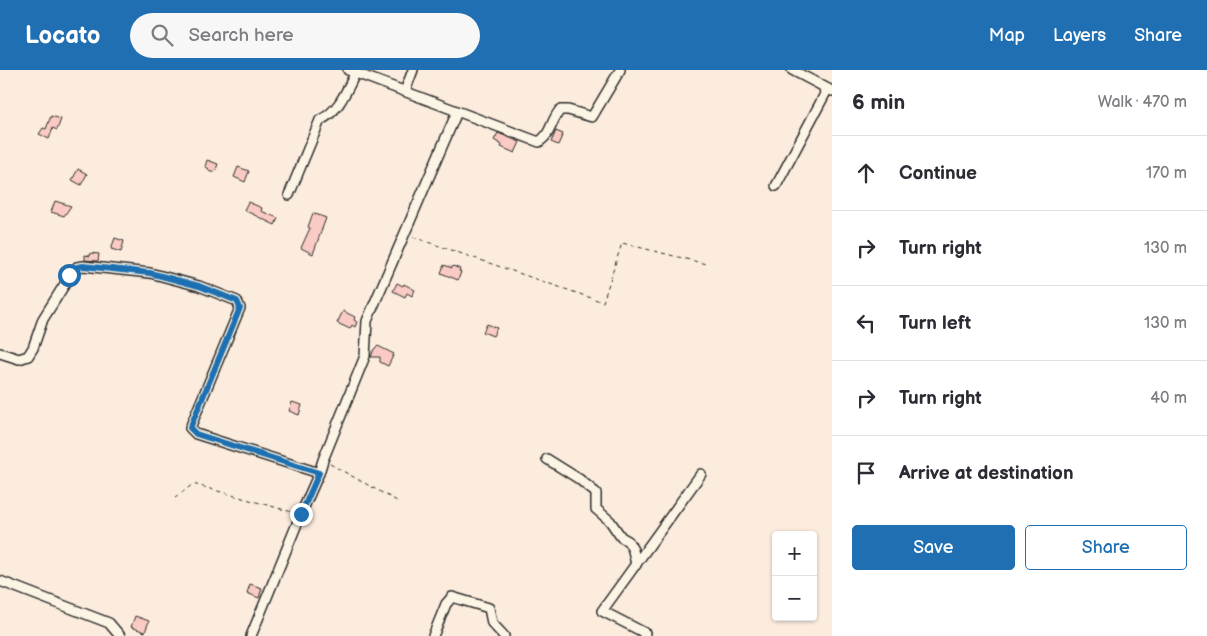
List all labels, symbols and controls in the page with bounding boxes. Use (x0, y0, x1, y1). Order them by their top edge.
search box (130, 13, 480, 58)
text: Locato (25, 21, 100, 50)
icon: search (148, 21, 176, 49)
text: Search here (188, 24, 294, 47)
text: Map (989, 25, 1025, 46)
text: Layers (1053, 25, 1106, 46)
text: Share (1134, 25, 1182, 46)
text: 6 min (852, 90, 905, 115)
text: Walk · 470 m (1098, 93, 1187, 112)
icon: ahead (852, 159, 880, 187)
text: Continue (899, 162, 977, 185)
text: 170 m (1146, 164, 1187, 183)
icon: right (852, 234, 880, 262)
text: Turn right (899, 237, 982, 260)
text: 130 m (1144, 239, 1187, 258)
route start (58, 264, 81, 287)
icon: left (852, 309, 880, 337)
text: Turn left (899, 312, 971, 335)
text: 130 m (1144, 314, 1187, 333)
icon: right (852, 384, 880, 412)
text: Turn right (899, 387, 982, 410)
text: 40 m (1150, 389, 1187, 408)
icon: arrive (852, 459, 880, 487)
text: Arrive at destination (899, 462, 1074, 485)
route end (290, 503, 313, 526)
button: Save (852, 525, 1015, 570)
button: Share (1025, 525, 1187, 570)
map controls (772, 531, 817, 621)
button: + (772, 531, 817, 576)
button: − (772, 576, 817, 621)

